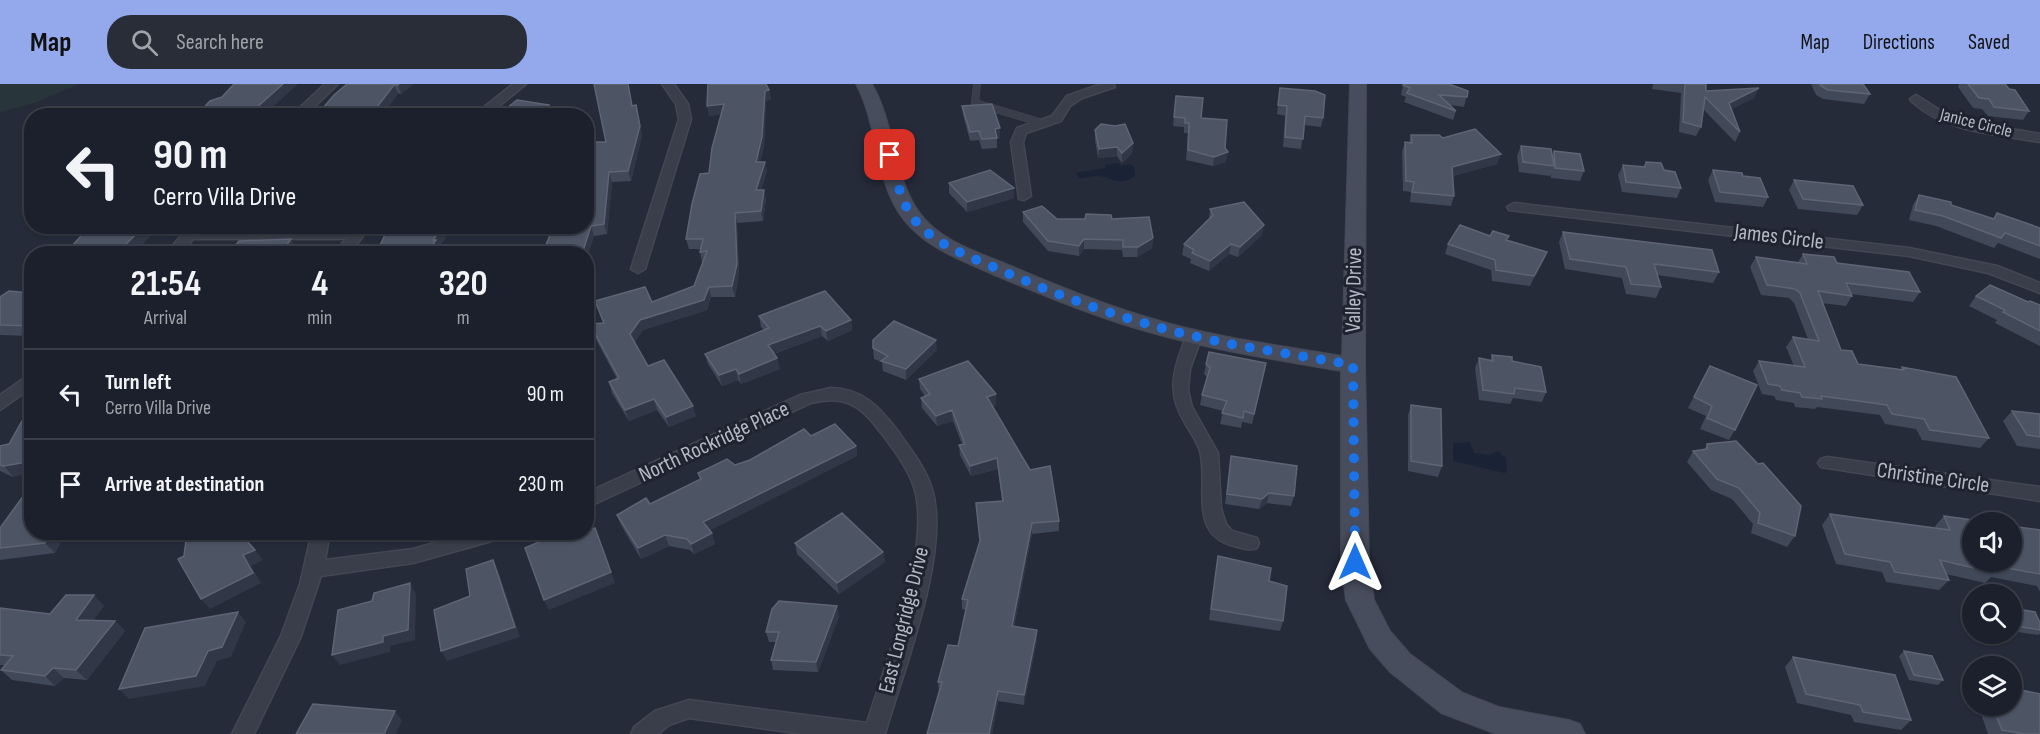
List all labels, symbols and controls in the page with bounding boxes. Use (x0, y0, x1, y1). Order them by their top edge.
search box (107, 15, 527, 69)
text: Map (30, 26, 71, 59)
icon: search (128, 26, 161, 59)
text: Search here (176, 29, 264, 56)
text: Map (1800, 30, 1830, 55)
text: Directions (1863, 30, 1935, 55)
text: Saved (1968, 30, 2010, 55)
street label: Janice Circle (1937, 104, 2014, 142)
pin (864, 129, 915, 180)
text: 90 m (153, 130, 227, 181)
icon: left (54, 132, 132, 210)
icon: arrive (873, 138, 906, 171)
text: Cerro Villa Drive (153, 181, 296, 213)
street label: James Circle (1732, 218, 1825, 256)
street label: Valley Drive (1340, 247, 1368, 333)
text: 21:54 (130, 263, 201, 306)
text: 4 (311, 263, 328, 306)
text: 320 (439, 263, 488, 306)
text: Arrival (144, 306, 187, 330)
text: min (307, 306, 332, 330)
text: m (457, 306, 470, 330)
text: Turn left (105, 369, 171, 396)
icon: left (54, 378, 87, 411)
text: 90 m (527, 381, 564, 408)
street label: North Rockridge Place (635, 395, 793, 489)
text: Cerro Villa Drive (105, 396, 211, 420)
street label: Christine Circle (1875, 457, 1991, 499)
icon: arrive (54, 468, 87, 501)
text: Arrive at destination (105, 471, 264, 498)
text: 230 m (518, 471, 564, 498)
map controls (1962, 512, 2022, 716)
button: sound (1962, 512, 2022, 572)
position arrow (1323, 530, 1387, 594)
street label: East Longridge Drive (873, 544, 935, 696)
button: search (1962, 584, 2022, 644)
button: layers (1962, 656, 2022, 716)

